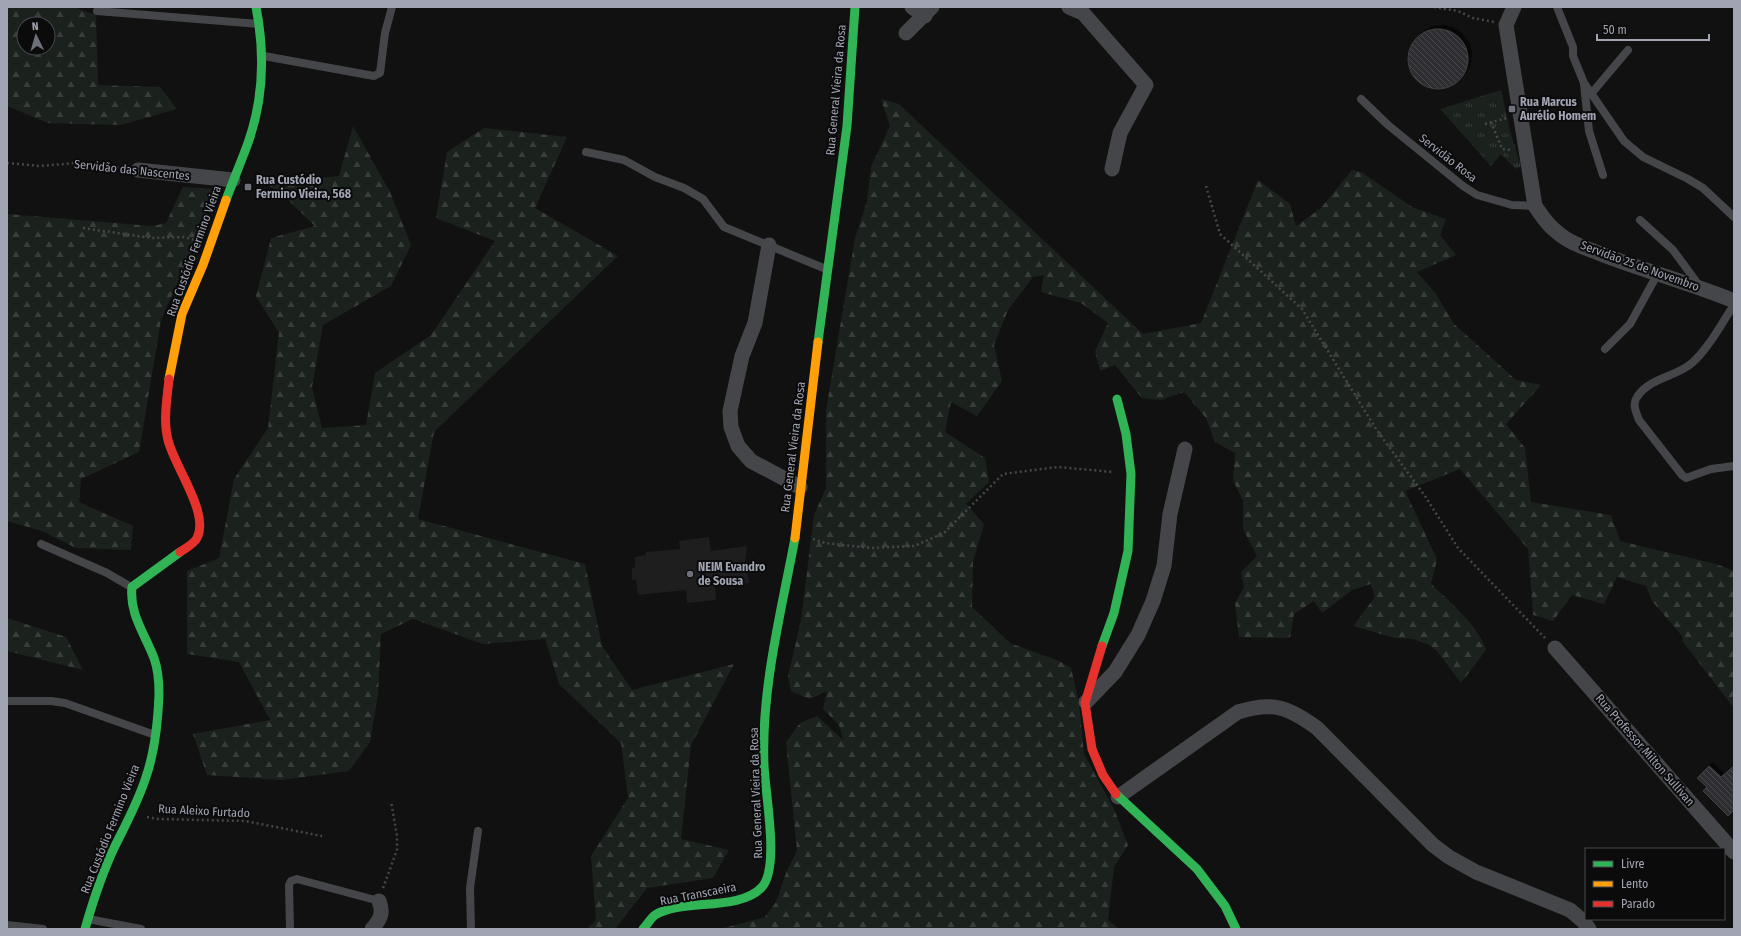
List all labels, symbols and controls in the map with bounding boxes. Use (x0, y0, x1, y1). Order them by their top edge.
north arrow (16, 16, 56, 56)
scale bar (1597, 16, 1709, 42)
text: N (31, 20, 39, 33)
text: 50 m (1603, 23, 1627, 37)
street label: Rua General Vieira da Rosa (823, 24, 849, 156)
place label: Rua Marcus Aurélio Homem (1519, 95, 1596, 123)
marker: Rua Marcus Aurélio Homem (1507, 104, 1517, 114)
street label: Servidão Rosa (1416, 131, 1480, 185)
street label: Servidão das Nascentes (73, 157, 191, 183)
place label: Rua Custódio Fermino Vieira, 568 (256, 173, 352, 201)
marker: Rua Custódio Fermino Vieira, 568 (243, 182, 253, 192)
street label: Rua Custódio Fermino Vieira (164, 184, 224, 318)
street label: Servidão 25 de Novembro (1579, 238, 1701, 294)
street label: Rua General Vieira da Rosa (778, 381, 808, 513)
place label: NEIM Evandro de Sousa (698, 560, 766, 588)
marker: NEIM Evandro de Sousa (685, 569, 695, 579)
street label: Rua Professor Milton Sullivan (1593, 691, 1697, 809)
street label: Rua General Vieira da Rosa (747, 727, 765, 859)
street label: Rua Custódio Fermino Vieira (78, 762, 142, 896)
street label: Rua Aleixo Furtado (158, 802, 250, 820)
legend (1585, 848, 1725, 920)
text: Livre (1621, 857, 1645, 871)
text: Lento (1621, 877, 1648, 891)
street label: Rua Transcaeira (659, 880, 737, 908)
text: Parado (1621, 897, 1655, 911)

